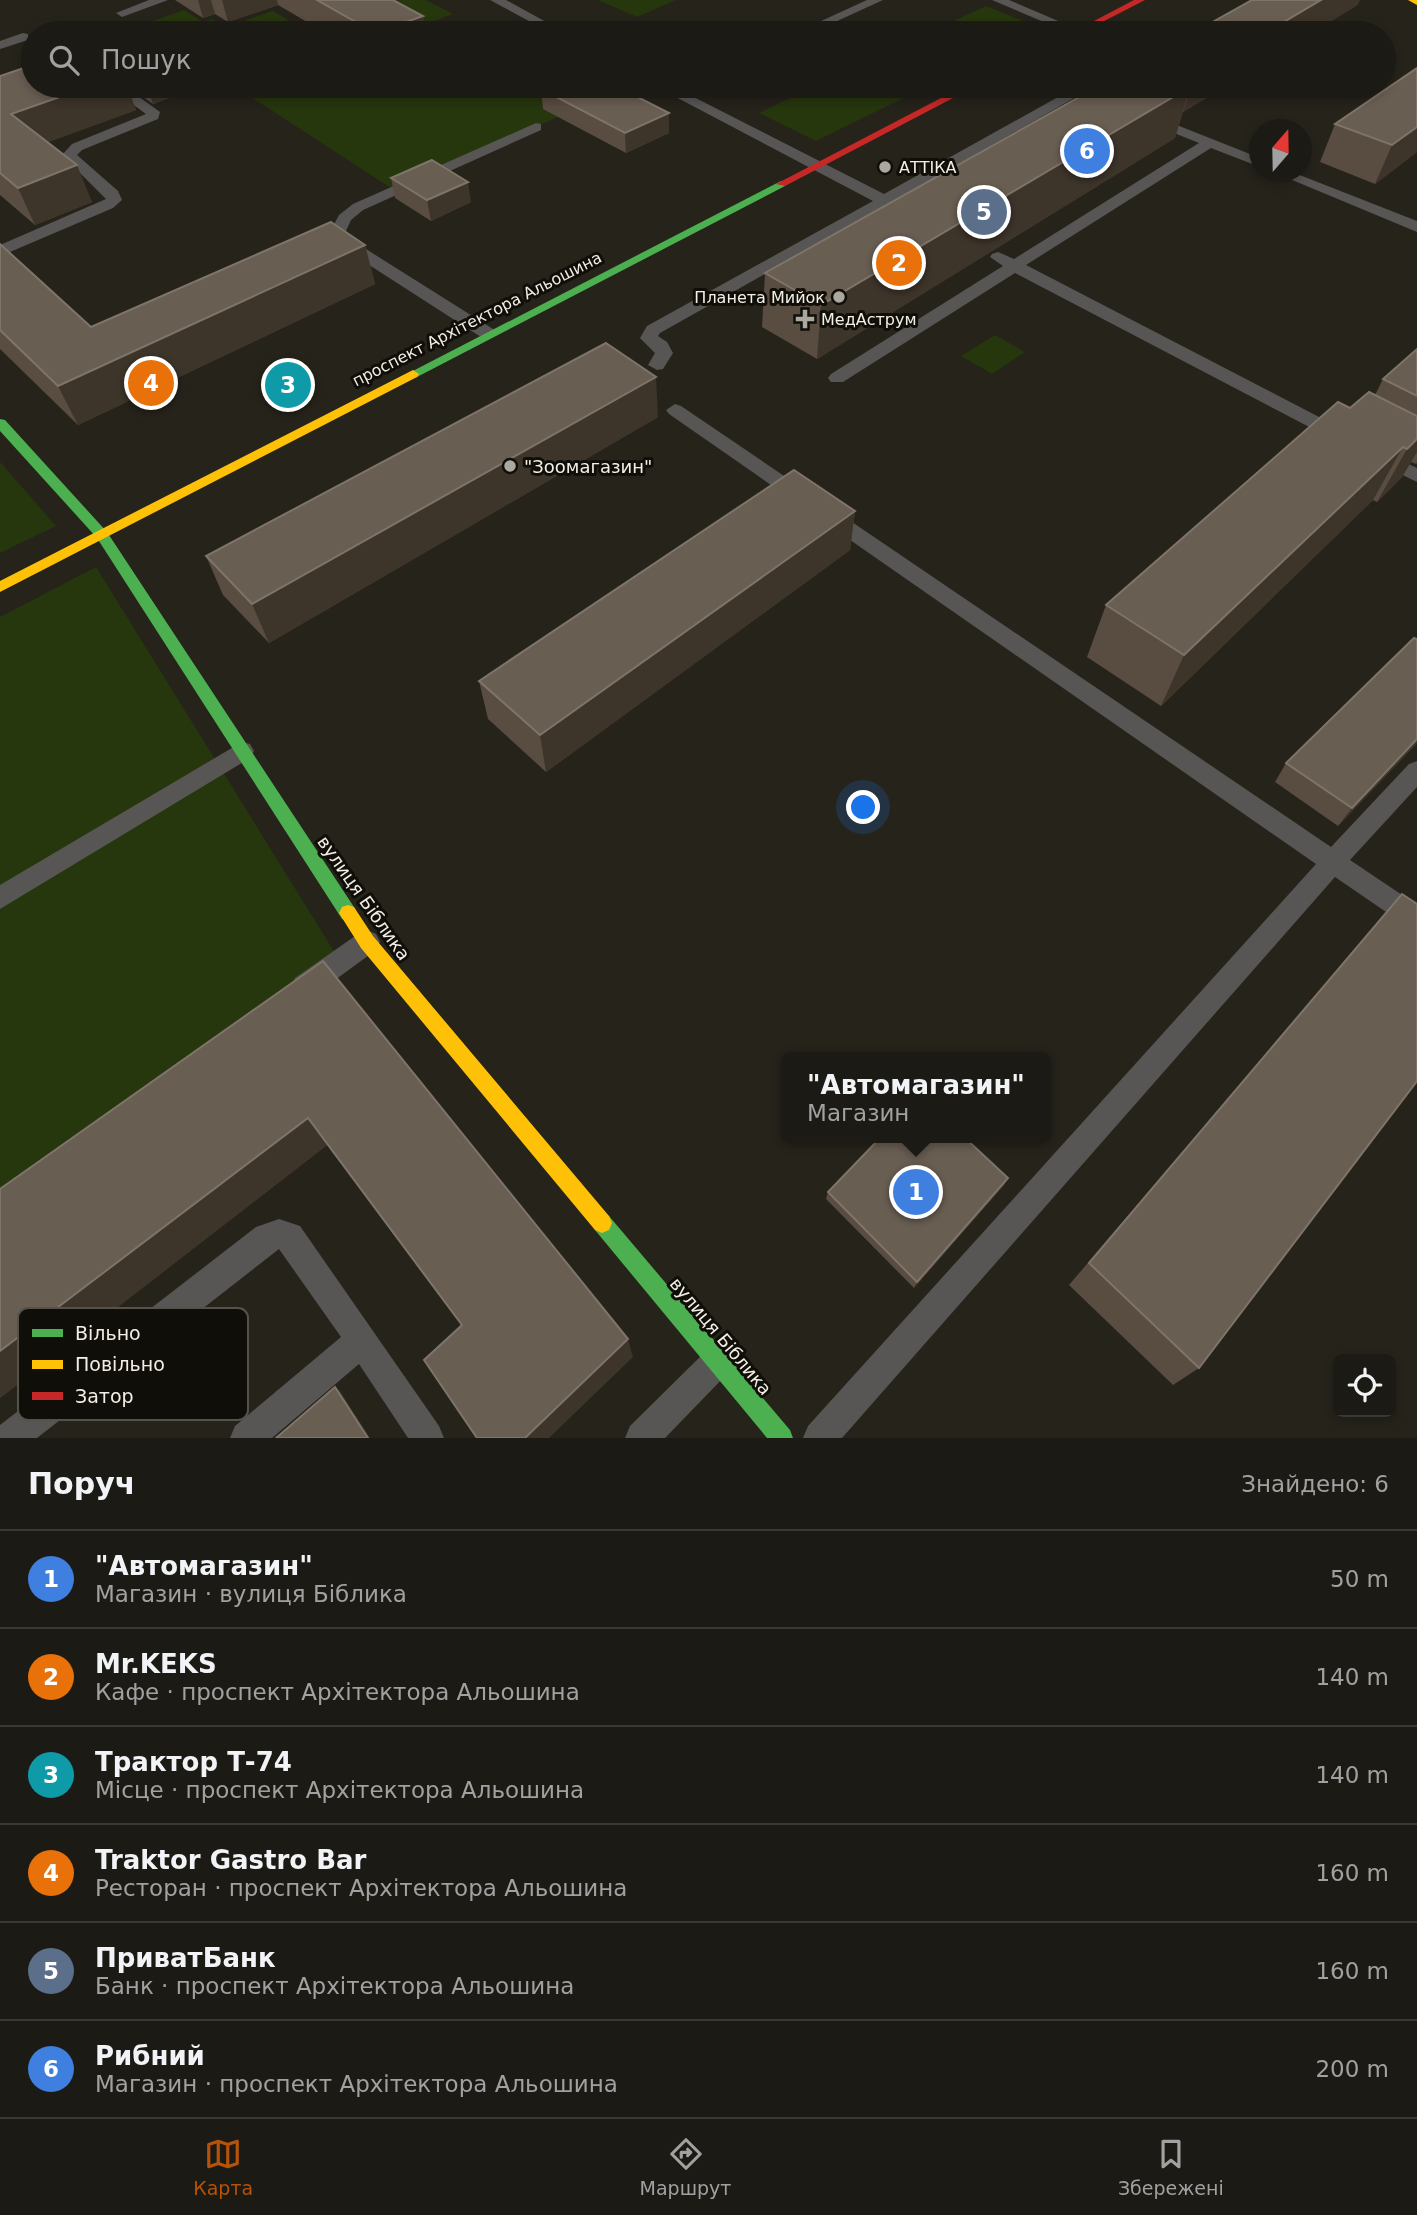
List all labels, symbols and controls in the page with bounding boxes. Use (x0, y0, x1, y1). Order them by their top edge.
search box (21, 21, 1396, 98)
icon: search (45, 41, 83, 79)
text: Пошук (101, 45, 191, 75)
north arrow (1249, 119, 1312, 182)
pin: 6 (1064, 125, 1110, 177)
place label: АТТІКА (899, 158, 957, 177)
marker: АТТІКА (877, 159, 893, 175)
pin: 5 (961, 186, 1007, 238)
pin: 2 (876, 237, 922, 289)
street label: проспект Архітектора Альошина (349, 248, 605, 390)
place label: Планета Мийок (694, 288, 825, 307)
marker: Планета Мийок (831, 289, 847, 305)
marker: МедАструм (795, 309, 815, 329)
place label: МедАструм (821, 310, 916, 329)
pin: 4 (128, 357, 174, 409)
pin: 3 (265, 359, 311, 411)
place label: "Зоомагазин" (524, 456, 652, 477)
marker: "Зоомагазин" (502, 458, 518, 474)
your location (846, 790, 880, 824)
street label: вулиця Біблика (313, 832, 415, 964)
popup (781, 1052, 1051, 1143)
text: "Автомагазин" (807, 1070, 1025, 1100)
text: Магазин (807, 1100, 909, 1126)
pin: 1 (893, 1166, 939, 1218)
street label: вулиця Біблика (666, 1273, 776, 1399)
legend (18, 1308, 248, 1420)
text: Вільно (75, 1322, 141, 1344)
text: Повільно (75, 1353, 165, 1375)
map controls (1333, 1354, 1396, 1417)
button: locate (1333, 1354, 1396, 1417)
text: Затор (75, 1385, 134, 1407)
text: Поруч (28, 1466, 135, 1501)
text: Знайдено: 6 (1241, 1471, 1389, 1497)
text: "Автомагазин" (95, 1551, 313, 1581)
text: 1 (43, 1566, 59, 1592)
text: 50 m (1330, 1566, 1389, 1592)
text: Магазин · вулиця Біблика (95, 1581, 407, 1607)
text: Mr.KEKS (95, 1649, 217, 1679)
text: 2 (43, 1664, 59, 1690)
text: 140 m (1315, 1664, 1389, 1690)
text: Кафе · проспект Архітектора Альошина (95, 1679, 580, 1705)
text: Трактор Т-74 (95, 1747, 292, 1777)
text: 3 (43, 1762, 59, 1788)
text: 140 m (1315, 1762, 1389, 1788)
text: Місце · проспект Архітектора Альошина (95, 1777, 584, 1803)
text: Traktor Gastro Bar (95, 1845, 366, 1875)
text: 4 (43, 1860, 59, 1886)
text: 160 m (1315, 1860, 1389, 1886)
text: Ресторан · проспект Архітектора Альошина (95, 1875, 627, 1901)
text: ПриватБанк (95, 1943, 276, 1973)
text: 5 (43, 1958, 59, 1984)
text: 160 m (1315, 1958, 1389, 1984)
text: Банк · проспект Архітектора Альошина (95, 1973, 574, 1999)
text: Рибний (95, 2041, 205, 2071)
text: 6 (43, 2056, 59, 2082)
text: 200 m (1315, 2056, 1389, 2082)
text: Магазин · проспект Архітектора Альошина (95, 2071, 618, 2097)
tab: Карта (193, 2135, 253, 2199)
tab: Маршрут (640, 2135, 731, 2199)
tab: Збережені (1118, 2135, 1224, 2199)

